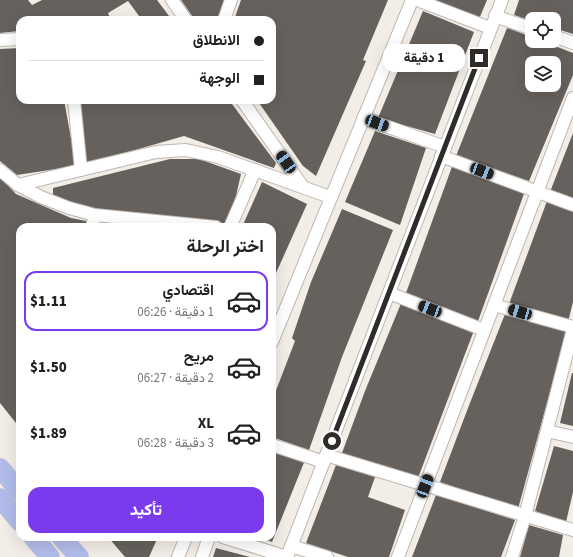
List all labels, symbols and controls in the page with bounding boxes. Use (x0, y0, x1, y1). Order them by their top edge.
map controls (525, 12, 561, 92)
button: locate (525, 12, 561, 48)
text: الانطلاق (193, 30, 240, 51)
callout: 1 دقيقة (383, 44, 465, 72)
text: 1 دقيقة (404, 49, 444, 67)
route end (470, 49, 488, 67)
button: layers (525, 56, 561, 92)
text: الوجهة (199, 68, 240, 89)
car (364, 113, 390, 133)
car (274, 149, 298, 175)
car (469, 161, 495, 181)
text: اختر الرحلة (187, 234, 264, 259)
text: اقتصادي (162, 280, 214, 301)
icon: car (226, 283, 262, 319)
text: $1.11 (30, 291, 67, 312)
car (417, 299, 443, 319)
text: 1 دقيقة · 06:26 (137, 303, 214, 321)
car (507, 303, 533, 321)
text: مريح (184, 346, 214, 367)
icon: car (226, 349, 262, 385)
text: $1.50 (30, 357, 67, 378)
text: 2 دقيقة · 06:27 (137, 369, 214, 387)
text: XL (198, 413, 214, 434)
icon: car (226, 415, 262, 451)
text: $1.89 (30, 423, 67, 444)
route start (323, 432, 341, 450)
text: 3 دقيقة · 06:28 (137, 434, 214, 452)
car (415, 473, 435, 499)
button: تأكيد (28, 487, 264, 533)

